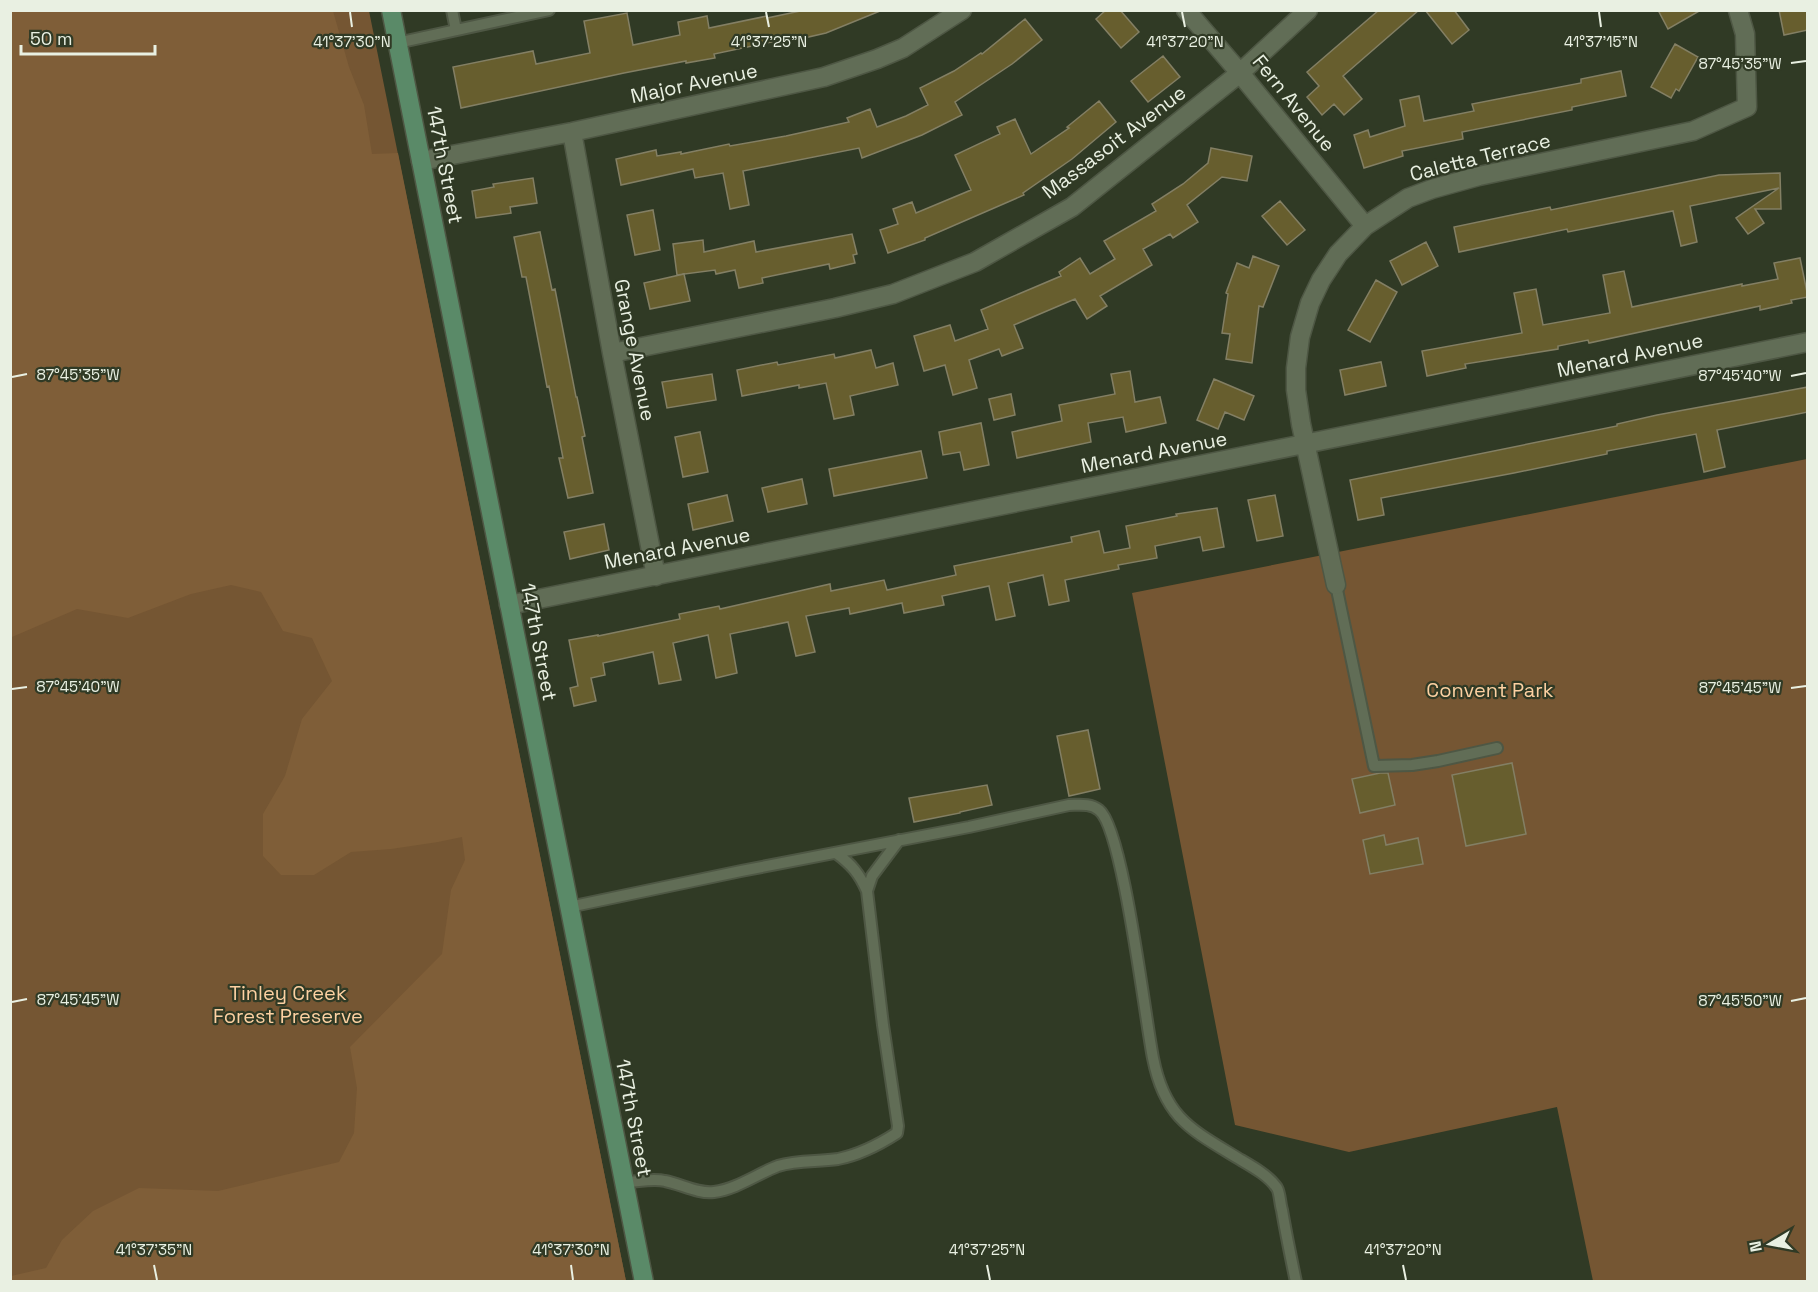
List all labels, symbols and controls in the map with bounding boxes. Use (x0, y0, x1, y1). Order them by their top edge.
scale bar (21, 18, 154, 56)
text: 50 m (30, 27, 72, 50)
text: 41°37'30"N (313, 32, 391, 51)
text: 41°37'25"N (731, 32, 807, 51)
text: 41°37'20"N (1146, 32, 1224, 51)
text: 41°37'15"N (1564, 32, 1638, 51)
street label: Fern Avenue (1247, 49, 1341, 157)
text: 87°45'35"W (1698, 54, 1782, 73)
street label: Major Avenue (628, 57, 760, 109)
street label: Massasoit Avenue (1037, 79, 1191, 205)
street label: 147th Street (421, 104, 469, 226)
street label: Caletta Terrace (1407, 127, 1553, 187)
street label: Grange Avenue (608, 277, 662, 423)
street label: Menard Avenue (1555, 327, 1705, 383)
text: 87°45'35"W (36, 365, 120, 384)
text: 87°45'40"W (1698, 366, 1782, 385)
street label: Menard Avenue (1079, 425, 1229, 479)
street label: Menard Avenue (602, 521, 752, 575)
street label: 147th Street (515, 581, 563, 703)
text: 87°45'40"W (36, 677, 120, 696)
park label: Convent Park (1426, 677, 1554, 703)
text: 87°45'45"W (1699, 678, 1781, 697)
park label: Tinley Creek Forest Preserve (213, 980, 363, 1029)
text: 87°45'45"W (37, 990, 119, 1009)
text: 87°45'50"W (1698, 991, 1782, 1010)
street label: 147th Street (610, 1057, 658, 1179)
north arrow (1740, 1214, 1800, 1274)
text: N (1744, 1239, 1767, 1254)
text: 41°37'35"N (116, 1240, 192, 1259)
text: 41°37'30"N (532, 1240, 610, 1259)
text: 41°37'25"N (949, 1240, 1025, 1259)
text: 41°37'20"N (1364, 1240, 1442, 1259)

